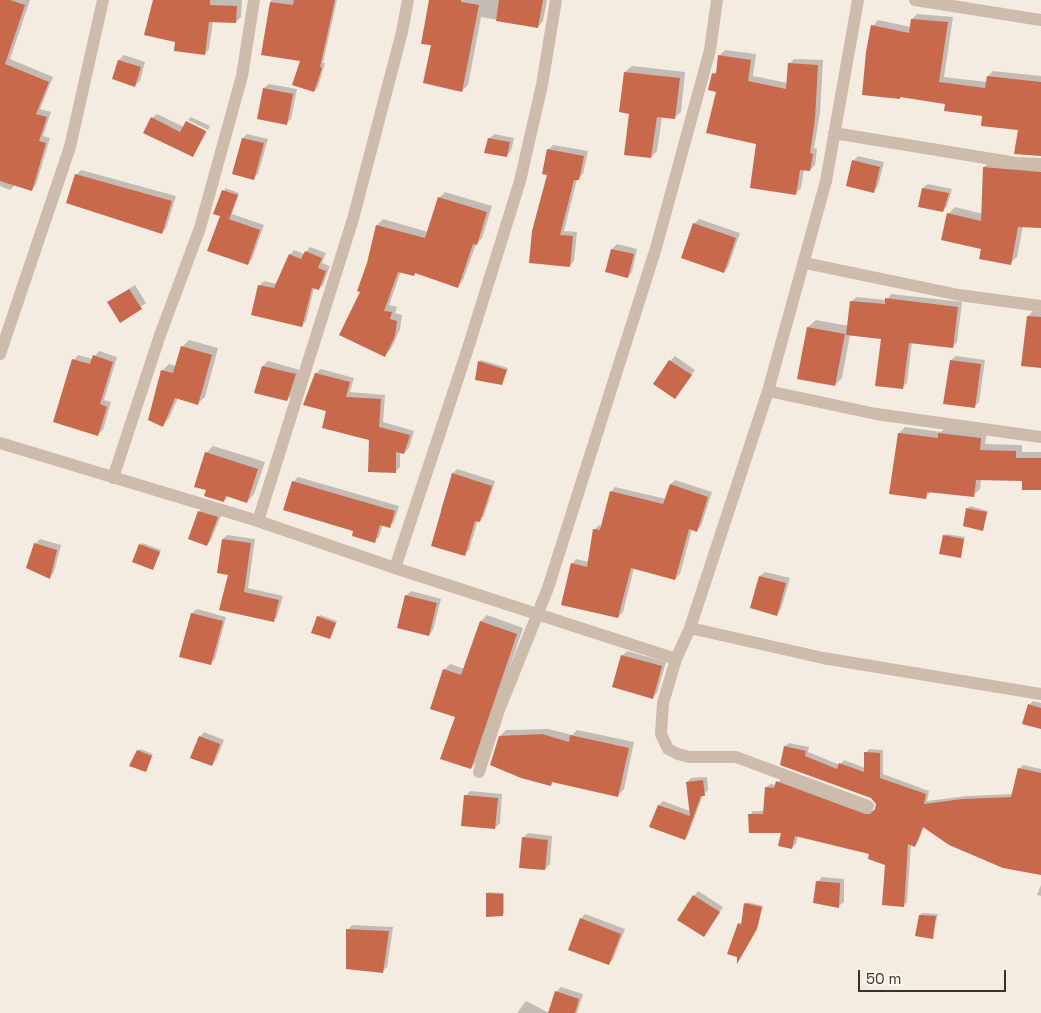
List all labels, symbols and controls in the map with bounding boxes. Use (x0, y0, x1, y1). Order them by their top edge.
scale bar (861, 960, 1008, 992)
text: 50 m (866, 969, 901, 988)

